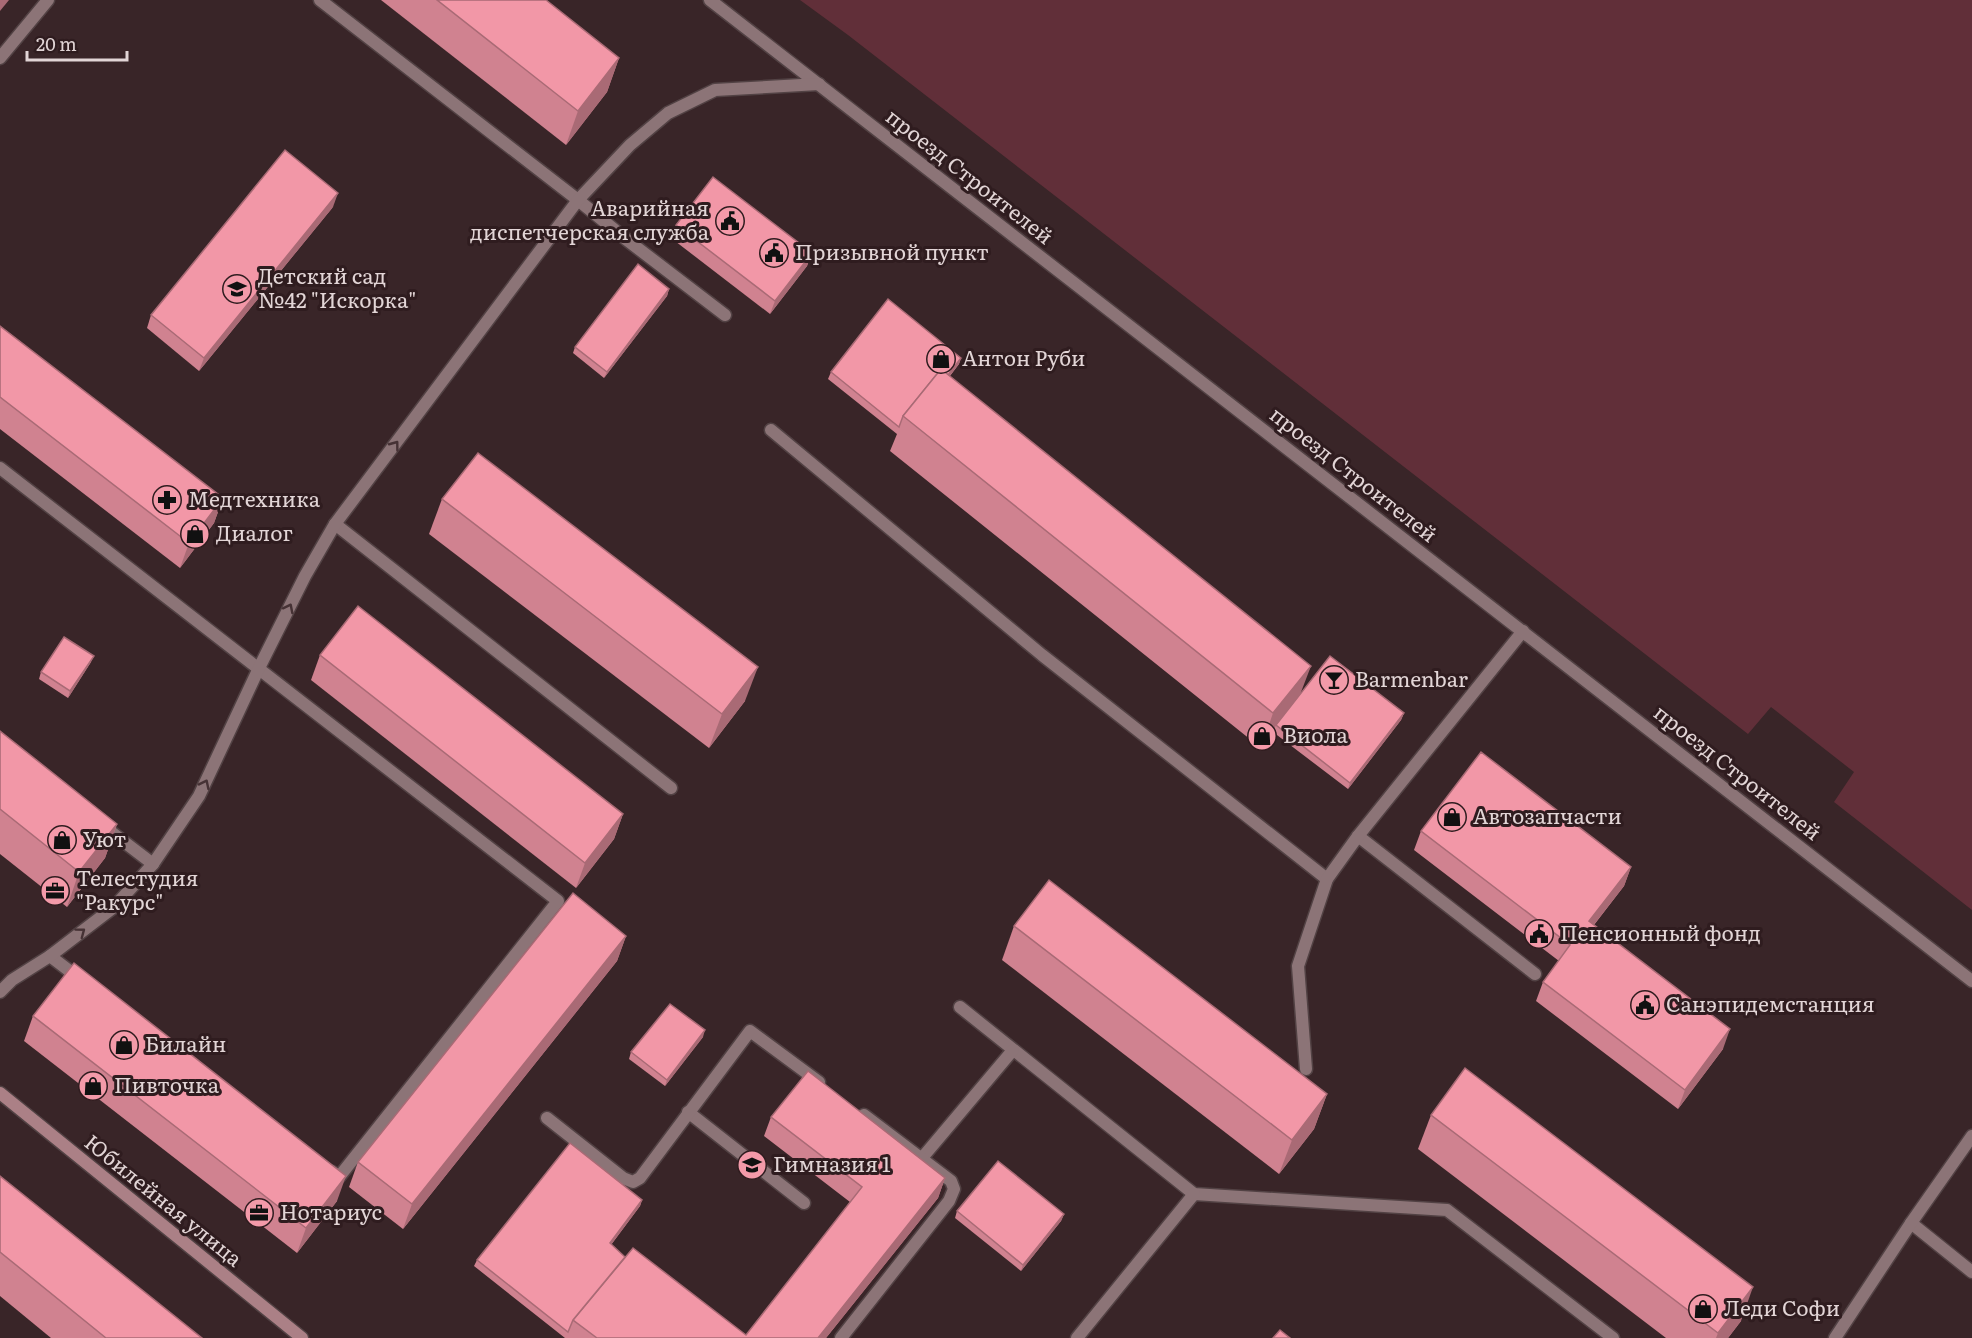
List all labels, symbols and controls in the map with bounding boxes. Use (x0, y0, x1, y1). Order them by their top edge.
scale bar (27, 24, 128, 62)
text: 20 m (36, 30, 77, 57)
street label: проезд Строителей (880, 100, 1061, 250)
place label: Аварийная диспетчерская служба (470, 191, 710, 246)
public building icon: Аварийная диспетчерская служба (714, 205, 746, 237)
place label: Призывной пункт (795, 235, 989, 266)
public building icon: Призывной пункт (758, 237, 790, 269)
place label: Детский сад №42 "Искорка" (258, 259, 416, 314)
school or university icon: Детский сад №42 "Искорка" (221, 273, 253, 305)
place label: Антон Руби (962, 341, 1085, 372)
shop icon: Антон Руби (925, 343, 957, 375)
street label: проезд Строителей (1264, 398, 1445, 548)
one-way arrow (388, 441, 399, 452)
place label: Медтехника (188, 482, 321, 513)
pharmacy icon: Медтехника (151, 484, 183, 516)
place label: Диалог (216, 516, 293, 547)
shop icon: Диалог (179, 518, 211, 550)
one-way arrow (281, 604, 293, 615)
place label: Barmenbar (1355, 662, 1468, 693)
bar icon: Barmenbar (1318, 664, 1350, 696)
street label: проезд Строителей (1648, 696, 1829, 846)
place label: Виола (1283, 718, 1348, 749)
shop icon: Виола (1246, 720, 1278, 752)
one-way arrow (197, 780, 209, 791)
place label: Автозапчасти (1473, 799, 1622, 830)
shop icon: Автозапчасти (1436, 801, 1468, 833)
place label: Уют (83, 822, 126, 853)
shop icon: Уют (46, 824, 78, 856)
place label: Телестудия "Ракурс" (76, 861, 198, 916)
office icon: Телестудия "Ракурс" (39, 875, 71, 907)
place label: Пенсионный фонд (1560, 916, 1761, 947)
public building icon: Пенсионный фонд (1523, 918, 1555, 950)
one-way arrow (74, 929, 85, 940)
place label: Санэпидемстанция (1666, 987, 1875, 1018)
public building icon: Санэпидемстанция (1629, 989, 1661, 1021)
place label: Билайн (145, 1027, 226, 1058)
shop icon: Билайн (108, 1029, 140, 1061)
place label: Пивточка (114, 1068, 220, 1099)
shop icon: Пивточка (77, 1070, 109, 1102)
street label: Юбилейная улица (79, 1126, 251, 1273)
place label: Гимназия 1 (773, 1147, 891, 1178)
school or university icon: Гимназия 1 (736, 1149, 768, 1181)
place label: Нотариус (280, 1195, 382, 1226)
office icon: Нотариус (243, 1197, 275, 1229)
place label: Леди Софи (1724, 1291, 1840, 1322)
shop icon: Леди Софи (1687, 1293, 1719, 1325)

